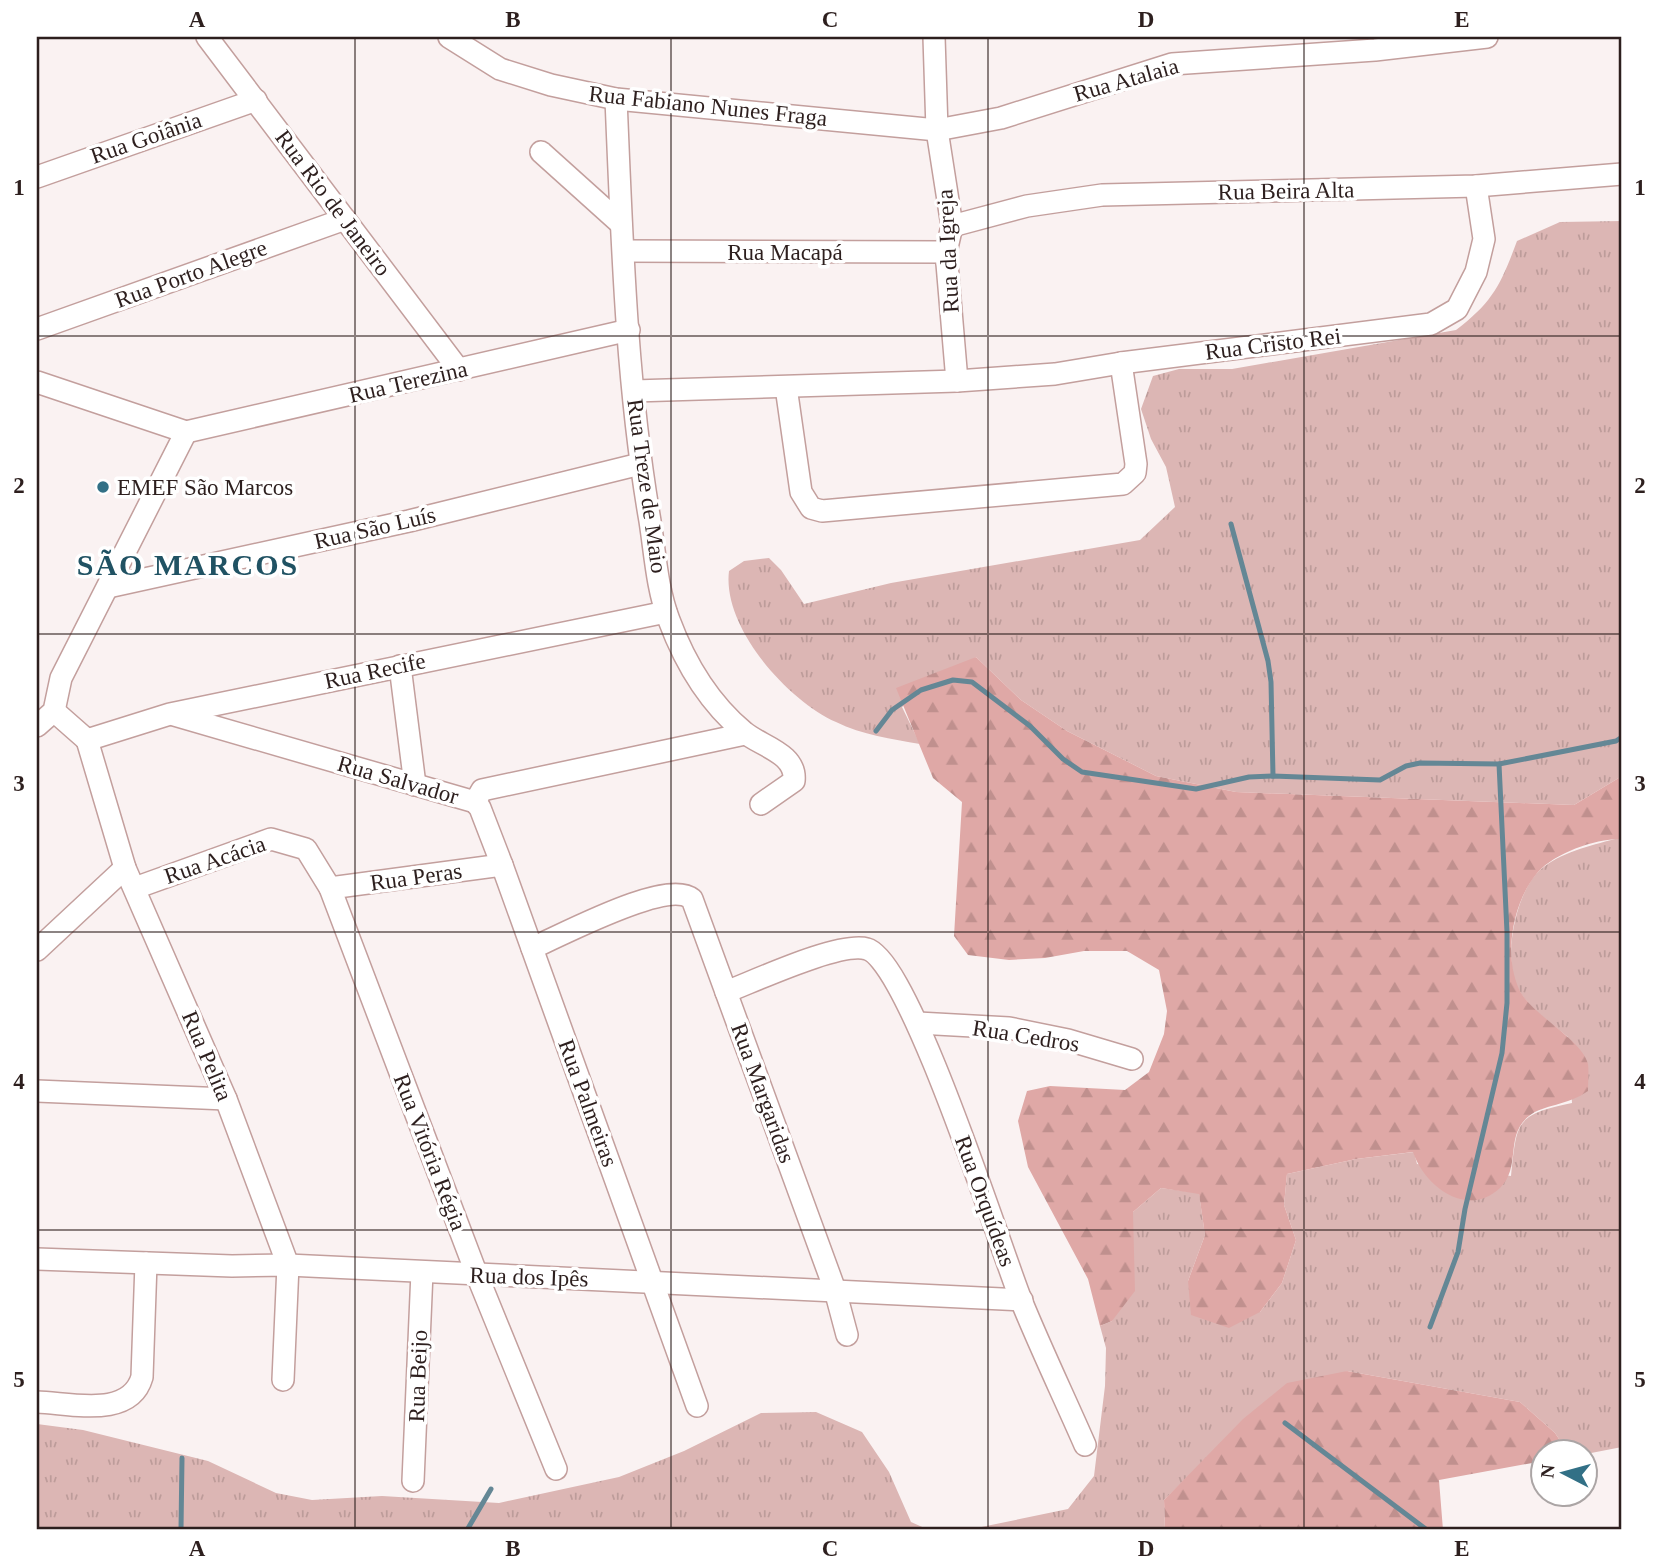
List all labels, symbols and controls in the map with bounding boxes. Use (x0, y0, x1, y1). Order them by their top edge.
text: A (189, 7, 206, 32)
text: B (505, 7, 521, 32)
text: C (822, 7, 838, 32)
text: D (1138, 7, 1154, 32)
text: E (1454, 7, 1470, 32)
street label: Rua Atalaia (1071, 53, 1181, 107)
street label: Rua Fabiano Nunes Fraga (588, 81, 828, 131)
street label: Rua Goiânia (87, 107, 205, 169)
street label: Rua Rio de Janeiro (270, 125, 396, 281)
text: 1 (13, 175, 25, 200)
text: 1 (1634, 175, 1646, 200)
street label: Rua Beira Alta (1217, 177, 1355, 205)
street label: Rua da Igreja (932, 188, 964, 314)
street label: Rua Porto Alegre (112, 235, 270, 313)
street label: Rua Macapá (727, 240, 843, 265)
street label: Rua Cristo Rei (1204, 323, 1342, 365)
street label: Rua Terezina (346, 356, 470, 408)
street label: Rua Treze de Maio (622, 397, 672, 575)
text: 2 (13, 473, 25, 498)
text: 2 (1634, 473, 1646, 498)
place label: EMEF São Marcos (117, 475, 293, 500)
marker: EMEF São Marcos (95, 479, 111, 495)
street label: Rua São Luís (312, 502, 438, 554)
district label: SÃO MARCOS (77, 548, 299, 581)
street label: Rua Recife (322, 648, 428, 694)
street label: Rua Salvador (335, 751, 462, 809)
text: 3 (13, 771, 25, 796)
text: 3 (1634, 771, 1646, 796)
street label: Rua Acácia (161, 831, 269, 889)
street label: Rua Peras (368, 858, 464, 896)
street label: Rua Pelita (177, 1007, 237, 1105)
street label: Rua Cedros (971, 1015, 1081, 1057)
street label: Rua Margaridas (726, 1020, 800, 1166)
street label: Rua Palmeiras (553, 1036, 623, 1170)
text: 4 (13, 1069, 25, 1094)
text: 4 (1634, 1069, 1646, 1094)
street label: Rua Vitória Régia (389, 1070, 471, 1234)
street label: Rua Orquídeas (950, 1132, 1020, 1270)
street label: Rua dos Ipês (469, 1262, 589, 1292)
street label: Rua Beijo (404, 1329, 432, 1423)
text: 5 (13, 1367, 25, 1392)
text: 5 (1634, 1367, 1646, 1392)
north arrow (1530, 1438, 1600, 1508)
text: N (1536, 1463, 1559, 1479)
text: A (189, 1536, 206, 1561)
text: B (505, 1536, 521, 1561)
text: C (822, 1536, 838, 1561)
text: D (1138, 1536, 1154, 1561)
text: E (1454, 1536, 1470, 1561)

